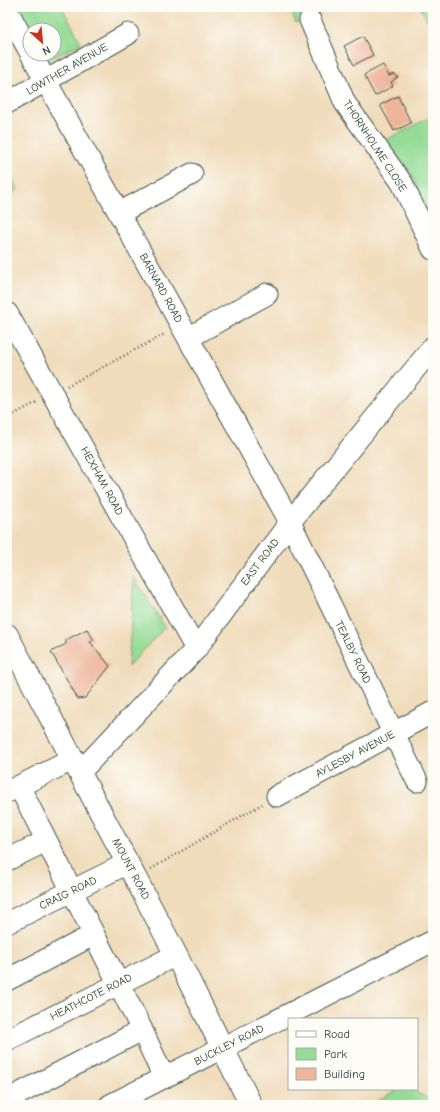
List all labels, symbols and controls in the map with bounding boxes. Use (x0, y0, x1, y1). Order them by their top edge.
north arrow (22, 22, 62, 62)
street label: LOWTHER AVENUE (24, 40, 110, 98)
street label: THORNHOLME CLOSE (341, 98, 410, 194)
street label: BARNARD ROAD (137, 251, 186, 325)
street label: HEXHAM ROAD (78, 444, 126, 518)
street label: EAST ROAD (238, 536, 282, 588)
street label: TEALBY ROAD (332, 618, 374, 686)
street label: AYLESBY AVENUE (313, 728, 397, 780)
street label: MOUNT ROAD (109, 836, 153, 902)
street label: CRAIG ROAD (37, 873, 99, 912)
street label: HEATHCOTE ROAD (48, 971, 134, 1023)
legend (288, 1018, 418, 1090)
street label: BUCKLEY ROAD (192, 1022, 266, 1068)
text: Road (324, 1027, 350, 1041)
text: Park (324, 1047, 347, 1061)
text: Building (324, 1067, 365, 1081)

